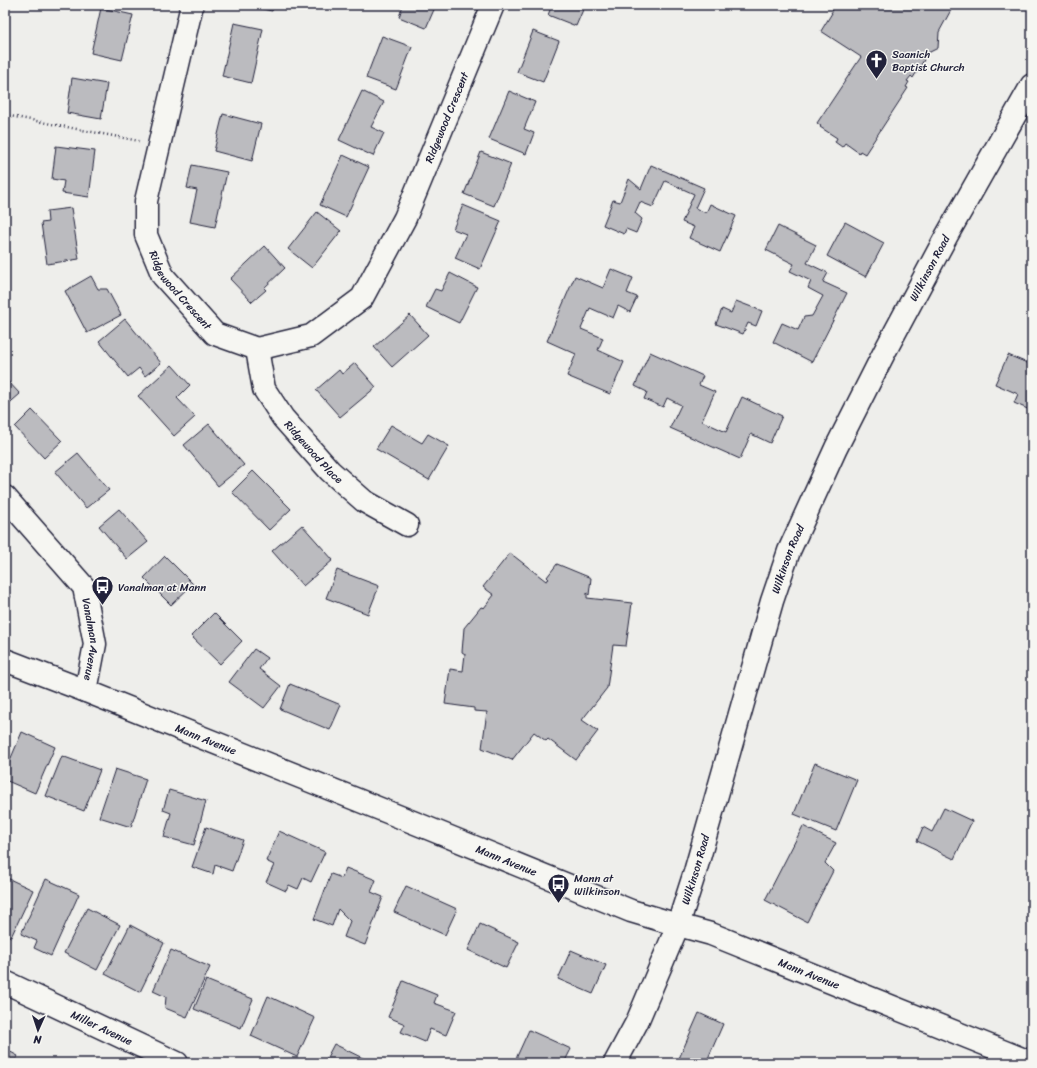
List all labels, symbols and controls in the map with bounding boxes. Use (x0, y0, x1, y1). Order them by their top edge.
place label: Saanich Baptist Church (892, 45, 965, 77)
church icon: Saanich Baptist Church (864, 47, 890, 80)
street label: Ridgewood Crescent (420, 69, 475, 166)
street label: Wilkinson Road (904, 231, 956, 305)
street label: Ridgewood Crescent (143, 247, 217, 335)
street label: Ridgewood Place (279, 416, 348, 489)
street label: Wilkinson Road (766, 521, 810, 596)
bus stop icon: Vanalman at Mann (90, 574, 116, 607)
place label: Vanalman at Mann (118, 578, 206, 597)
street label: Vanalman Avenue (76, 596, 104, 683)
street label: Mann Avenue (172, 719, 240, 761)
street label: Wilkinson Road (676, 831, 716, 907)
street label: Mann Avenue (473, 840, 540, 882)
place label: Mann at Wilkinson (574, 869, 620, 901)
bus stop icon: Mann at Wilkinson (545, 871, 571, 904)
street label: Mann Avenue (775, 953, 843, 995)
street label: Miller Avenue (67, 1005, 136, 1051)
north arrow (18, 1010, 58, 1050)
text: N (33, 1030, 43, 1049)

